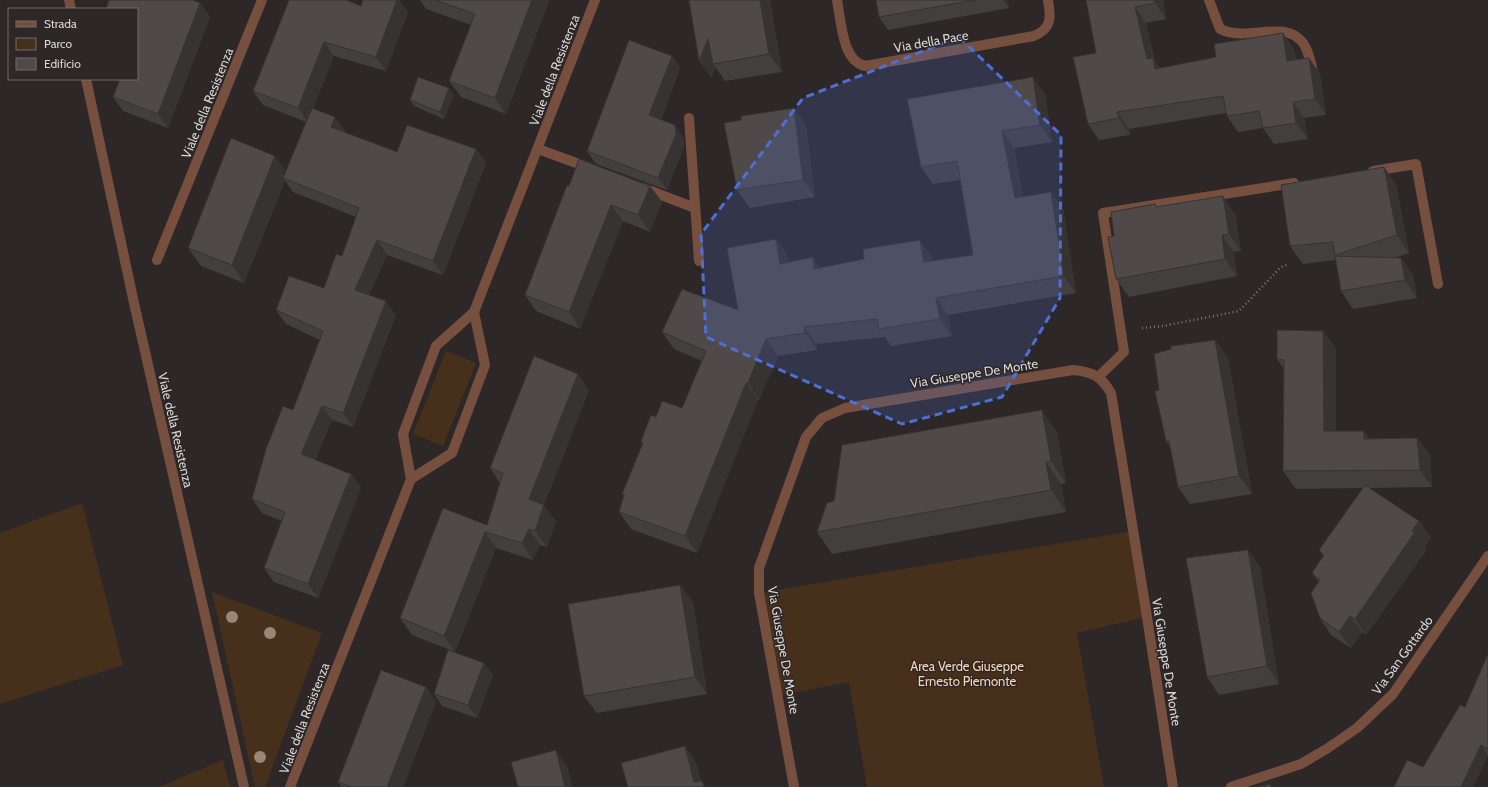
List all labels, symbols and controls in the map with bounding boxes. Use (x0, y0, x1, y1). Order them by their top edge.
legend (8, 8, 138, 80)
street label: Viale della Resistenza (525, 12, 583, 128)
text: Strada (44, 16, 77, 31)
street label: Via della Pace (892, 27, 970, 55)
text: Parco (44, 36, 72, 51)
street label: Viale della Resistenza (178, 45, 237, 161)
text: Edificio (44, 56, 81, 71)
street label: Via Giuseppe De Monte (909, 355, 1039, 391)
street label: Viale della Resistenza (155, 371, 197, 490)
street label: Via Giuseppe De Monte (765, 585, 803, 715)
street label: Via Giuseppe De Monte (1149, 597, 1185, 727)
street label: Via San Gottardo (1368, 612, 1436, 698)
park label: Area Verde Giuseppe Ernesto Piemonte (910, 658, 1024, 689)
street label: Viale della Resistenza (275, 660, 333, 776)

